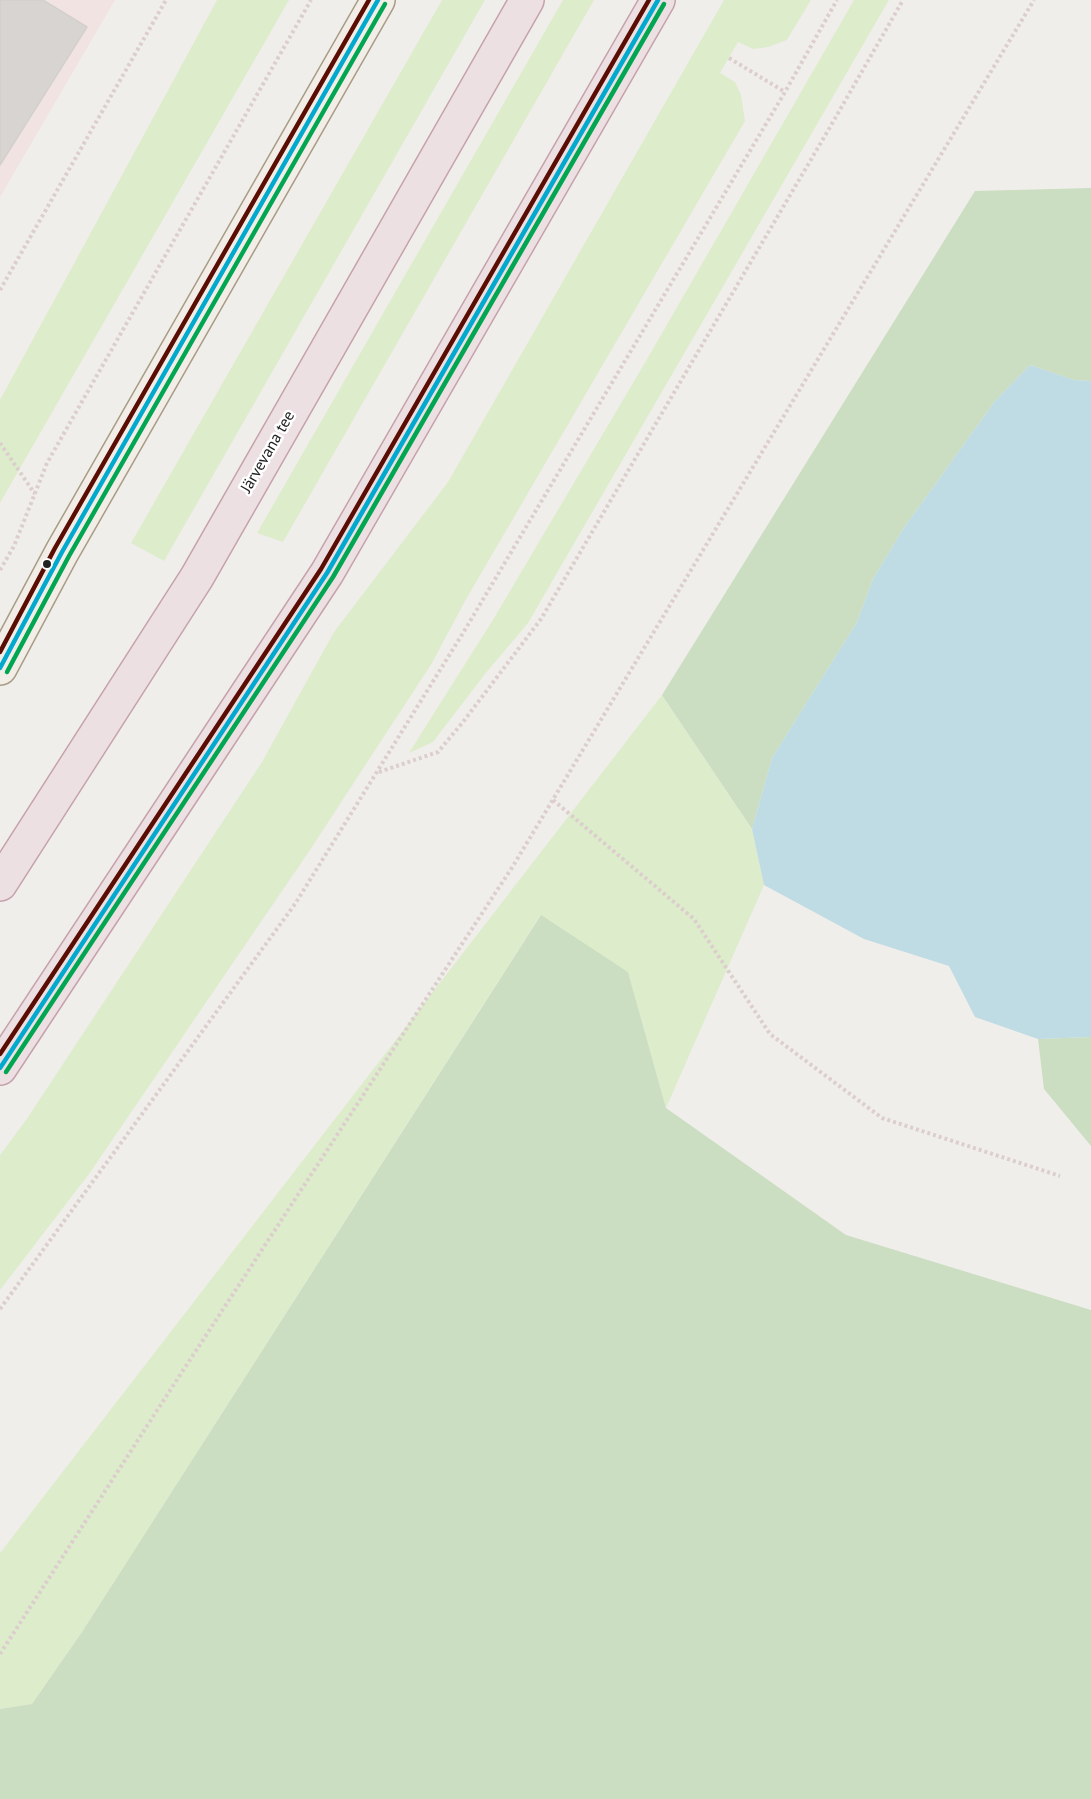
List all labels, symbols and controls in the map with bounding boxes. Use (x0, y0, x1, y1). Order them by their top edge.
street label: Järvevana tee (237, 408, 299, 496)
unlabelled marker (41, 558, 53, 570)

